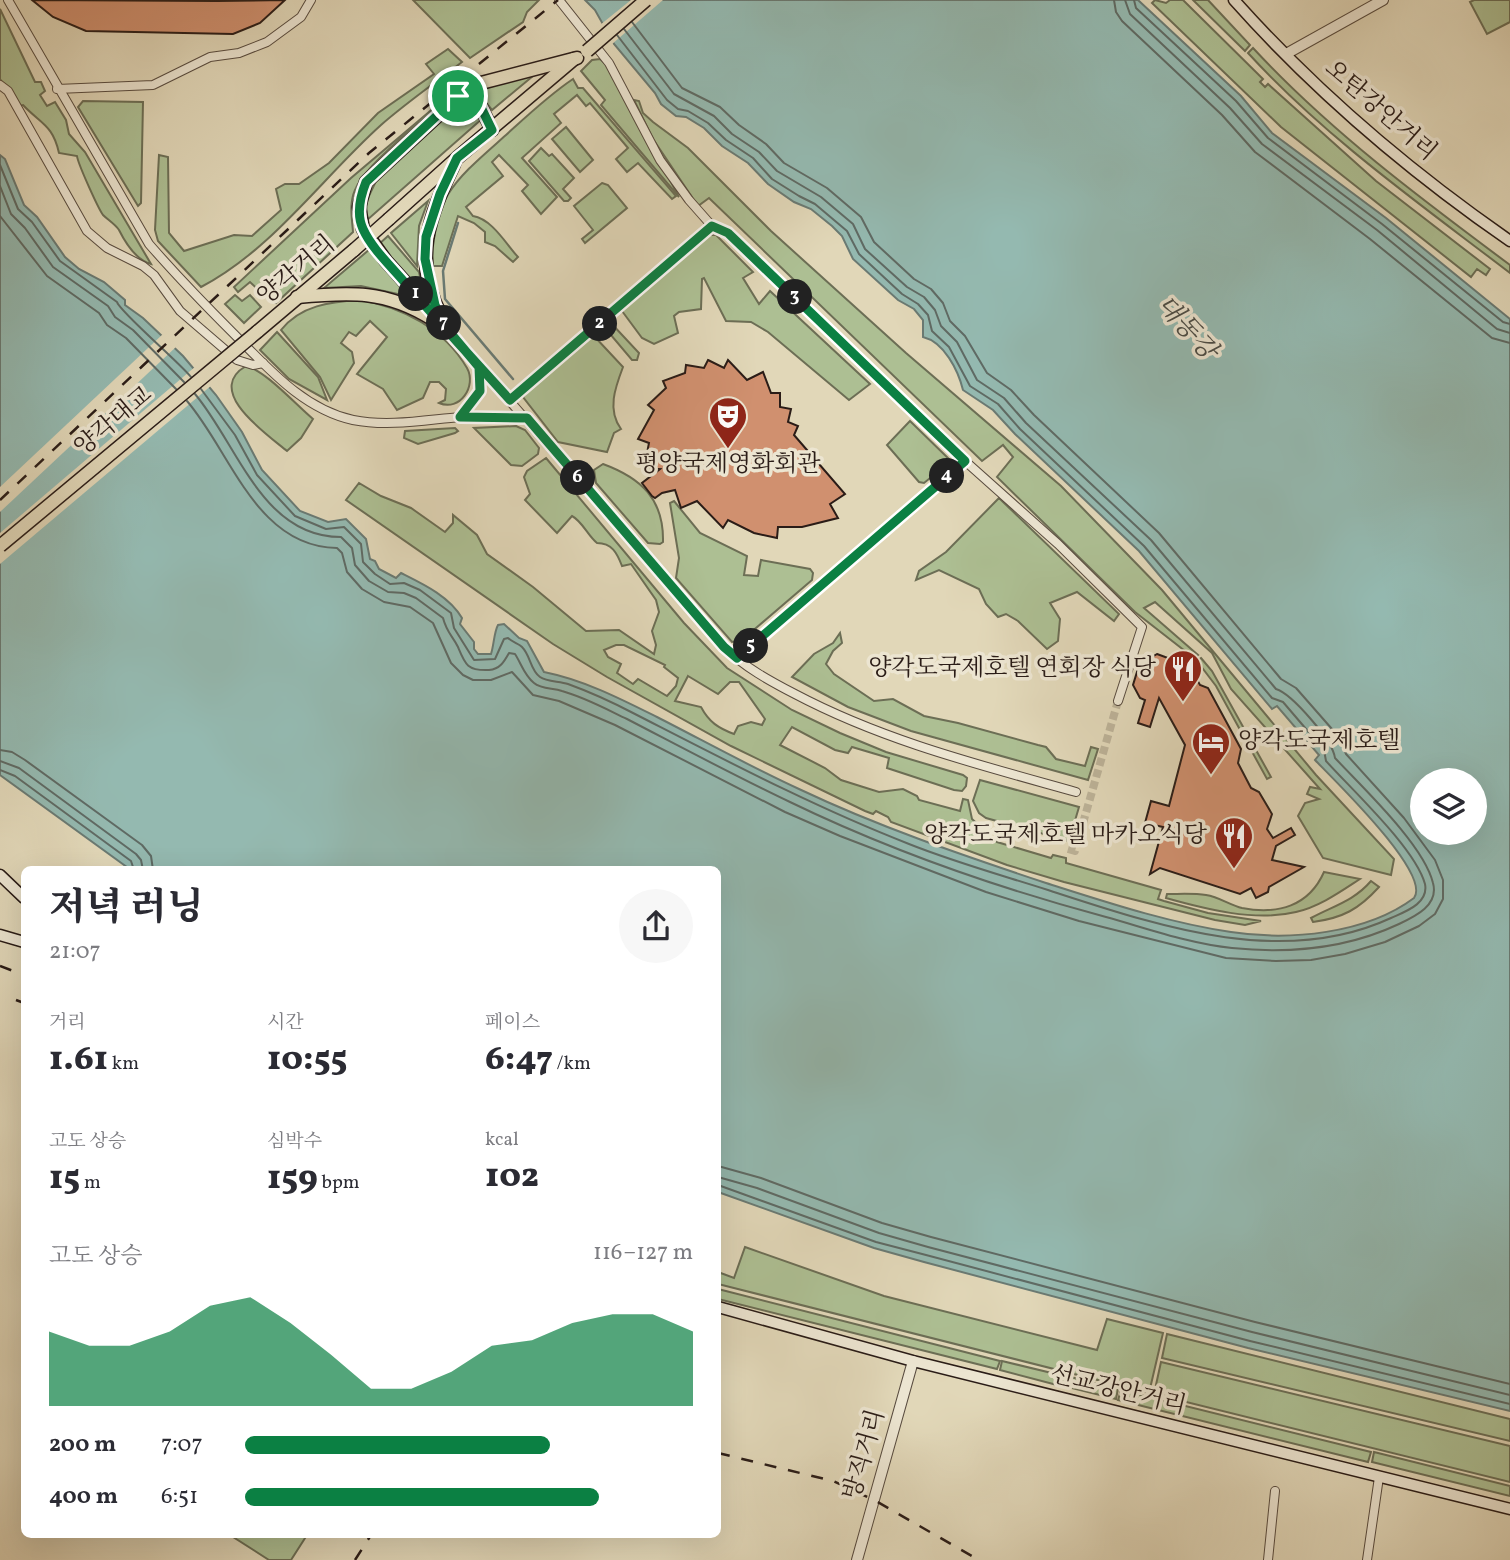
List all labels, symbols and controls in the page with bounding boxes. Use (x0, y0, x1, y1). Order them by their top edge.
street label: 오탄강안거리 (1316, 53, 1444, 169)
pin (428, 66, 488, 126)
icon: arrive (439, 77, 477, 115)
street label: 양각거리 (251, 228, 343, 314)
pin: 1 (398, 276, 434, 312)
text: 1 (412, 280, 419, 306)
pin: 3 (778, 280, 812, 314)
text: 3 (790, 283, 799, 309)
water label: 대동강 (1147, 288, 1227, 371)
pin: 7 (426, 306, 462, 340)
pin: 2 (582, 306, 618, 342)
text: 7 (439, 309, 448, 335)
text: 2 (595, 310, 604, 336)
street label: 양각대교 (68, 379, 160, 465)
theatre icon: 평양국제영화회관 (707, 395, 749, 450)
place label: 평양국제영화회관 (635, 448, 821, 482)
pin: 4 (930, 458, 964, 494)
pin: 6 (560, 461, 596, 496)
text: 4 (941, 462, 952, 488)
text: 6 (572, 464, 583, 490)
pin: 5 (734, 628, 768, 664)
text: 5 (746, 632, 755, 658)
restaurant icon: 양각도국제호텔 연회장 식당 (1162, 648, 1204, 703)
place label: 양각도국제호텔 연회장 식당 (868, 652, 1157, 686)
hotel icon: 양각도국제호텔 (1190, 721, 1232, 776)
place label: 양각도국제호텔 (1238, 725, 1400, 759)
map controls (1410, 768, 1487, 845)
button: layers (1410, 768, 1487, 845)
restaurant icon: 양각도국제호텔 마카오식당 (1213, 815, 1255, 870)
place label: 양각도국제호텔 마카오식당 (924, 819, 1208, 853)
text: 저녁 러닝 (49, 883, 203, 936)
button: share (619, 889, 693, 963)
text: 21:07 (49, 936, 101, 968)
text: 거리 (49, 1010, 86, 1036)
text: 시간 (267, 1010, 304, 1036)
text: 페이스 (485, 1010, 540, 1036)
text: 1.61 (49, 1036, 108, 1084)
text: 10:55 (267, 1036, 347, 1084)
text: 6:47 (485, 1036, 553, 1084)
text: km (108, 1051, 139, 1077)
text: /km (553, 1051, 591, 1077)
text: kcal (485, 1127, 519, 1153)
text: 고도 상승 (49, 1129, 126, 1155)
text: 심박수 (267, 1129, 322, 1155)
text: 102 (485, 1153, 539, 1201)
text: 15 (49, 1155, 80, 1203)
text: 159 (267, 1155, 318, 1203)
text: m (80, 1170, 101, 1196)
text: bpm (318, 1170, 360, 1196)
text: 116–127 m (593, 1237, 693, 1269)
text: 고도 상승 (49, 1241, 142, 1273)
street label: 선교강안거리 (1046, 1358, 1190, 1424)
street label: 방직거리 (836, 1406, 894, 1504)
text: 200 m (49, 1429, 116, 1461)
text: 7:07 (161, 1429, 203, 1461)
text: 400 m (49, 1481, 118, 1513)
text: 6:51 (161, 1481, 198, 1513)

